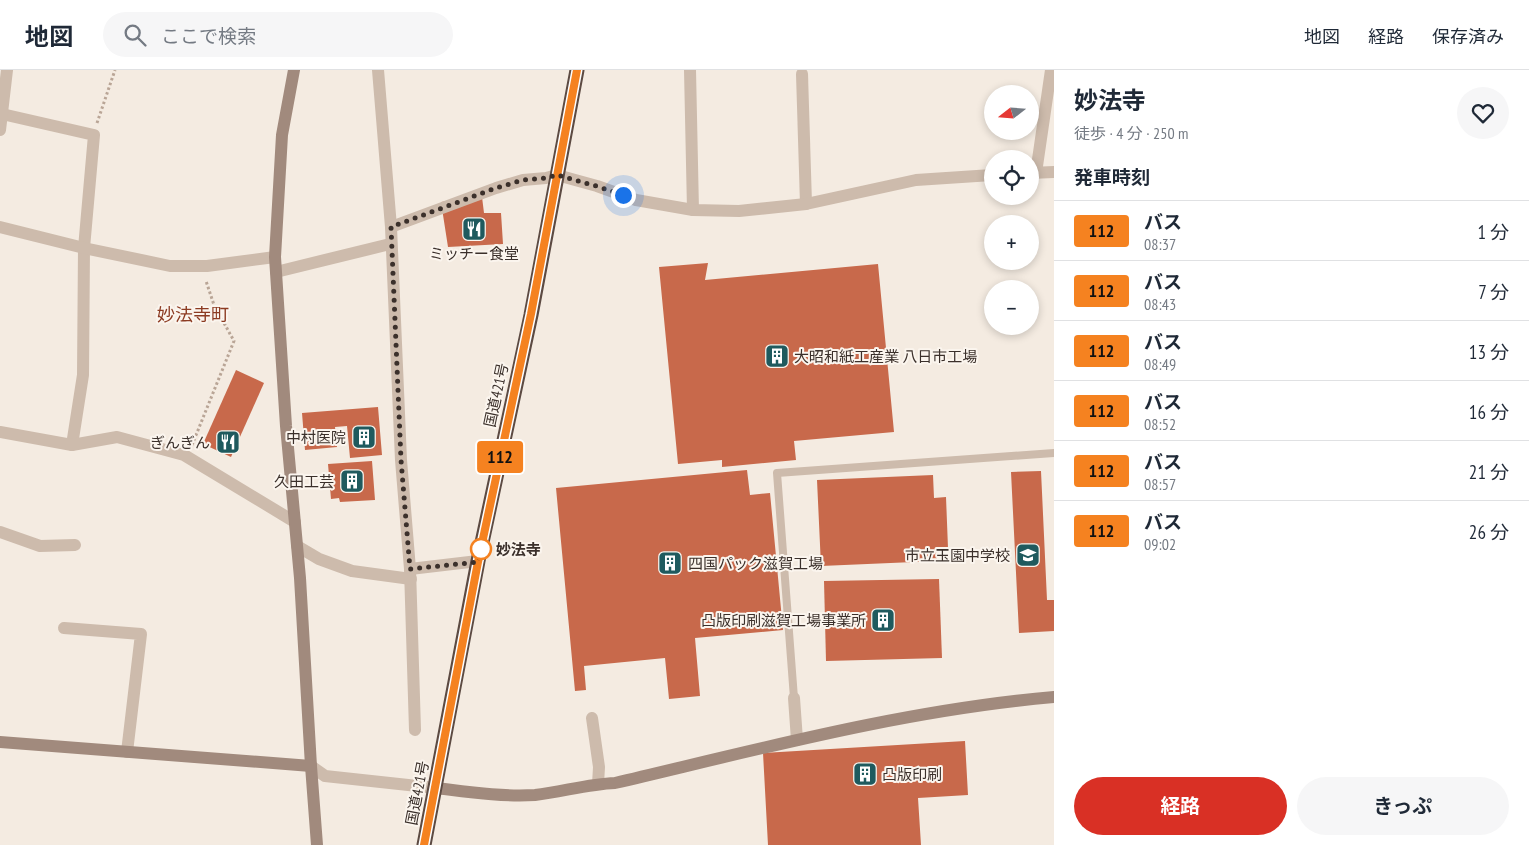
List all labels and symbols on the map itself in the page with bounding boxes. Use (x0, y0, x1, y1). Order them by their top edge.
north arrow (984, 85, 1039, 140)
your location (611, 183, 636, 208)
restaurant icon: ミッチー食堂 (461, 216, 487, 242)
place label: ミッチー食堂 (429, 244, 519, 263)
district label: 妙法寺町 (157, 303, 229, 326)
building icon: 大昭和紙工産業 八日市工場 (764, 343, 790, 369)
place label: 大昭和紙工産業 八日市工場 (794, 347, 977, 366)
street label: 国道421号 (480, 361, 512, 429)
building icon: 中村医院 (351, 424, 377, 450)
place label: 中村医院 (286, 428, 346, 447)
restaurant icon: ぎんぎん (215, 429, 241, 455)
place label: ぎんぎん (150, 433, 210, 452)
line badge: 112 (471, 441, 529, 473)
building icon: 久田工芸 (339, 468, 365, 494)
place label: 久田工芸 (274, 472, 334, 491)
marker: 妙法寺 (470, 538, 492, 560)
place label: 妙法寺 (496, 540, 541, 559)
school or university icon: 市立玉園中学校 (1015, 542, 1041, 568)
place label: 市立玉園中学校 (905, 546, 1010, 565)
building icon: 四国パック滋賀工場 (657, 550, 683, 576)
place label: 四国パック滋賀工場 (688, 554, 823, 573)
building icon: 凸版印刷滋賀工場事業所 (870, 607, 896, 633)
place label: 凸版印刷滋賀工場事業所 (701, 611, 866, 630)
street label: 国道421号 (401, 759, 433, 827)
building icon: 凸版印刷 (852, 761, 878, 787)
place label: 凸版印刷 (882, 765, 942, 784)

